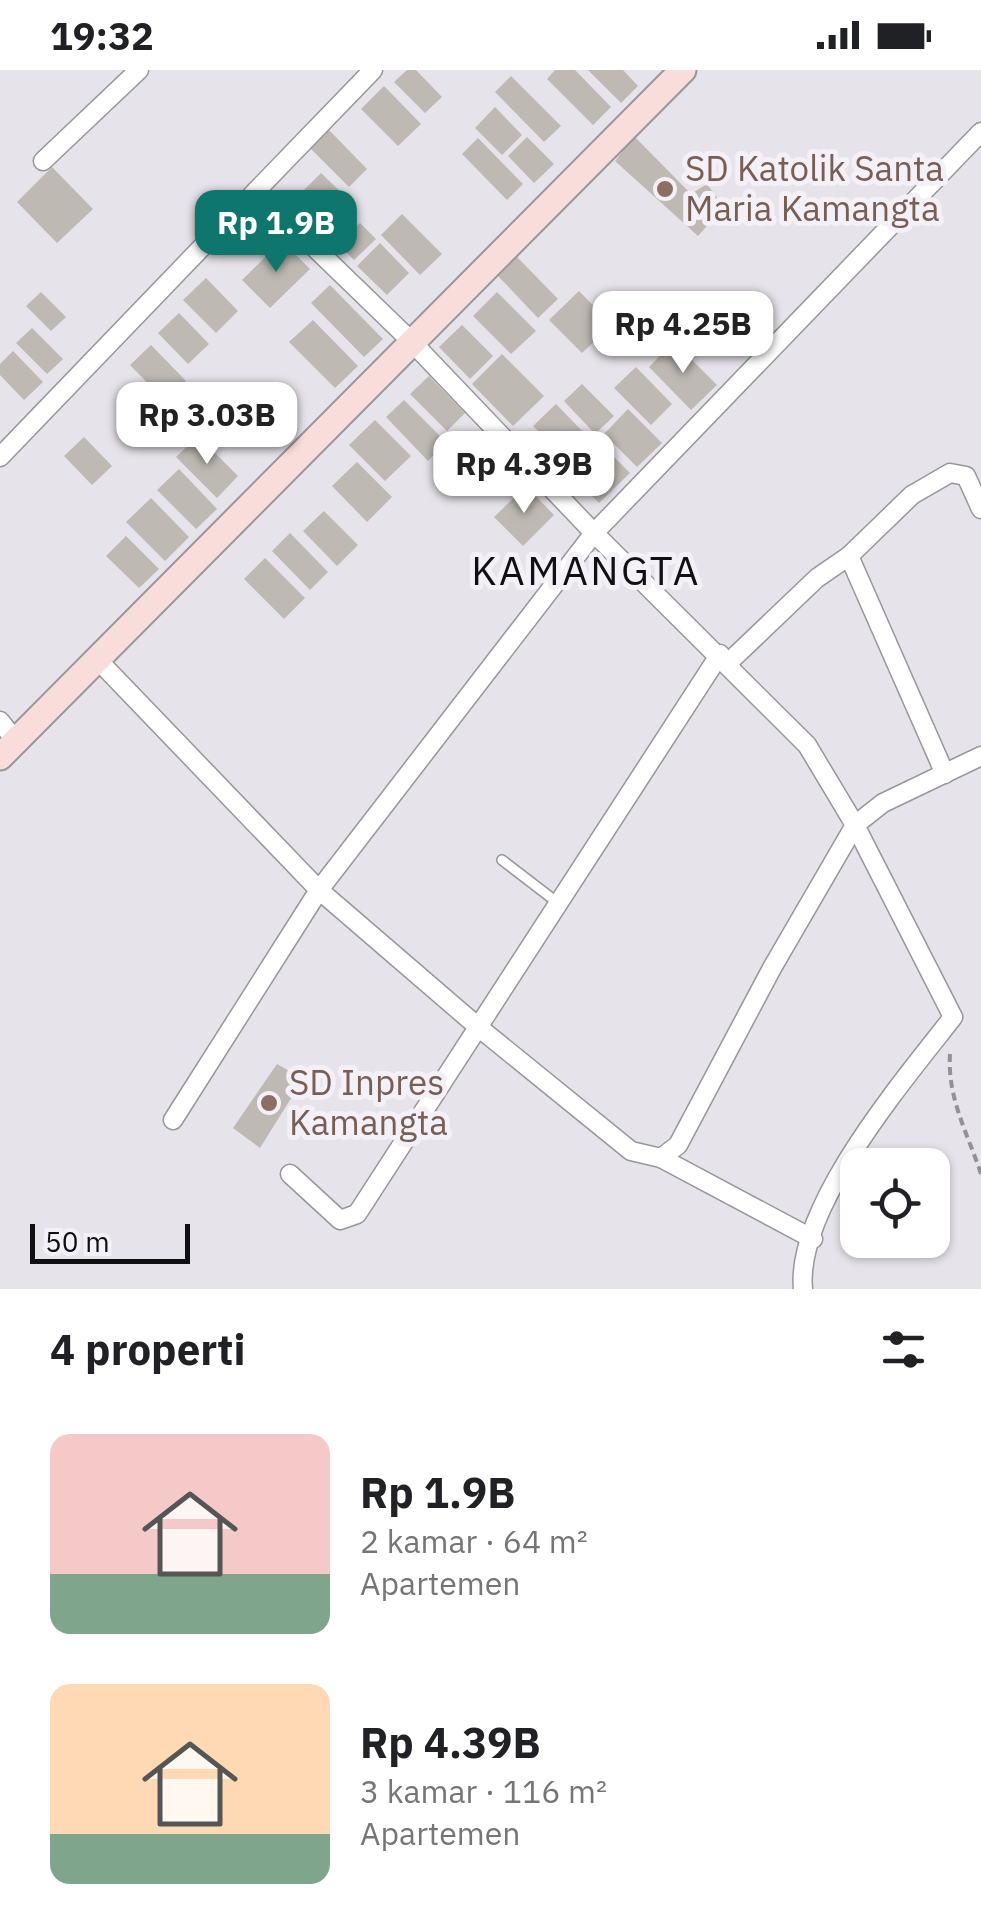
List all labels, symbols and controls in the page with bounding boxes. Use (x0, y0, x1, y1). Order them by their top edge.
text: 19:32 (50, 11, 154, 60)
place label: SD Katolik Santa Maria Kamangta (685, 145, 944, 231)
marker: SD Katolik Santa Maria Kamangta (654, 178, 676, 200)
pin: Rp 1.9B (184, 190, 368, 275)
text: Rp 1.9B (217, 201, 335, 243)
pin: Rp 4.25B (580, 291, 786, 376)
text: Rp 4.25B (614, 302, 752, 344)
pin: Rp 3.03B (104, 382, 310, 467)
text: Rp 3.03B (138, 393, 276, 435)
pin: Rp 4.39B (421, 431, 627, 516)
text: Rp 4.39B (455, 442, 593, 484)
district label: KAMANGTA (471, 544, 701, 596)
place label: SD Inpres Kamangta (289, 1059, 448, 1145)
marker: SD Inpres Kamangta (258, 1092, 280, 1114)
map controls (840, 1148, 950, 1258)
button: locate (840, 1148, 950, 1258)
scale bar (30, 1219, 190, 1264)
text: 50 m (45, 1223, 110, 1260)
text: 4 properti (50, 1322, 245, 1377)
icon: filters (876, 1322, 931, 1377)
text: Rp 1.9B (360, 1465, 515, 1520)
icon: home (130, 1474, 250, 1594)
text: 2 kamar · 64 m² (360, 1520, 588, 1562)
text: Apartemen (360, 1562, 520, 1604)
text: Rp 4.39B (360, 1715, 540, 1770)
icon: home (130, 1724, 250, 1844)
text: 3 kamar · 116 m² (360, 1770, 607, 1812)
text: Apartemen (360, 1812, 520, 1854)

